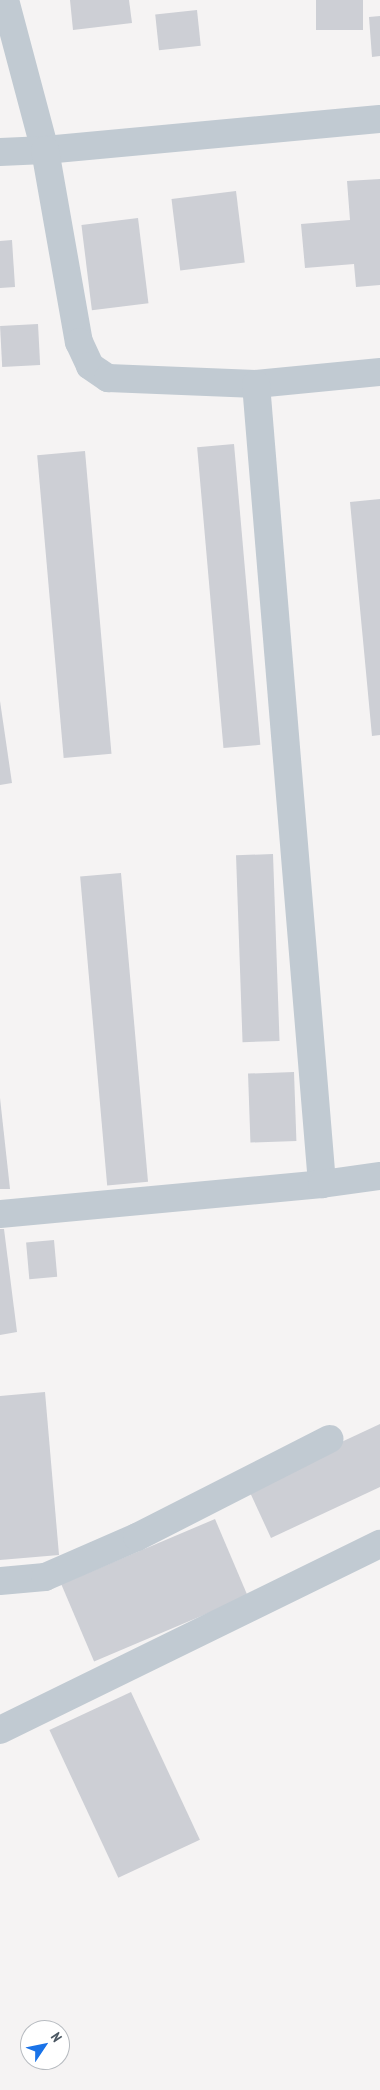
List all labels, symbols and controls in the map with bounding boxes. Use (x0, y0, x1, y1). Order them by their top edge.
north arrow (20, 2020, 70, 2070)
text: N (47, 2029, 66, 2045)

